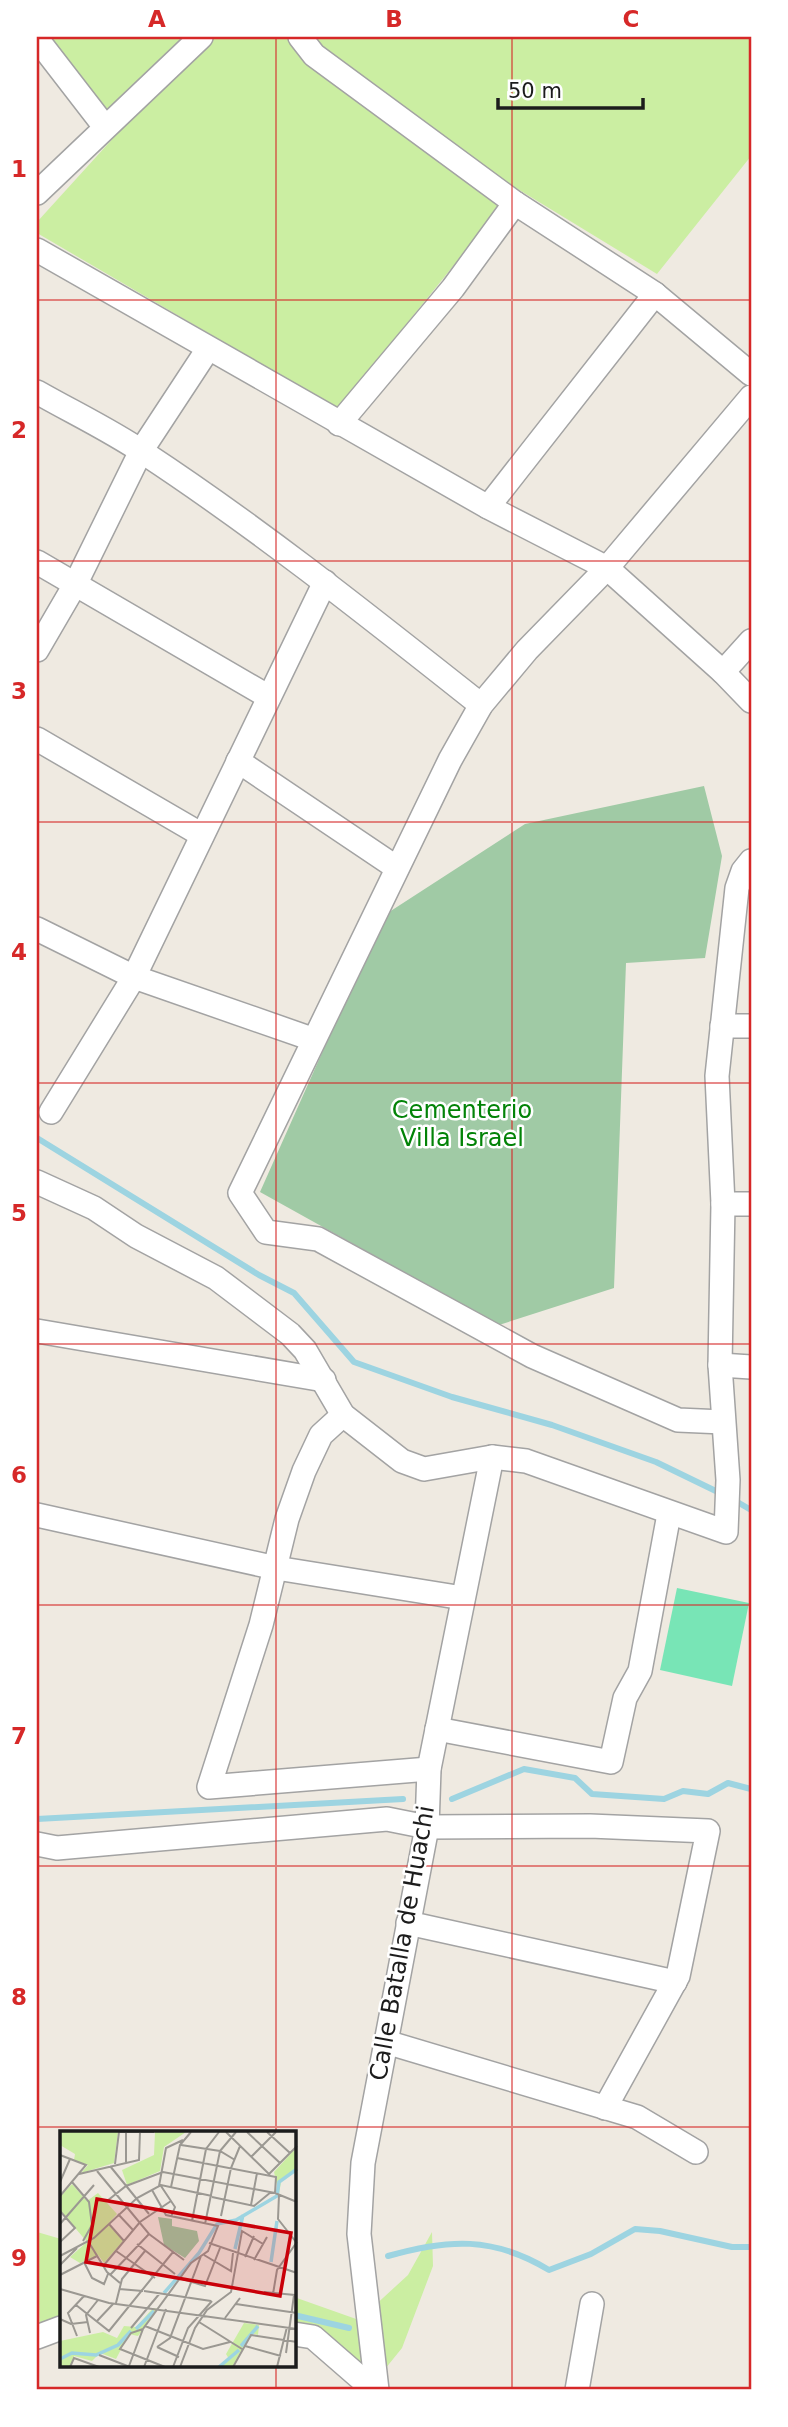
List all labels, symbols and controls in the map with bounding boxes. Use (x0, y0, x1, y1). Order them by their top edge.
text: A (148, 6, 166, 32)
text: B (385, 6, 403, 32)
text: C (623, 6, 639, 32)
scale bar (498, 66, 643, 110)
text: 50 m (508, 79, 562, 103)
text: 1 (11, 156, 27, 182)
text: 2 (11, 417, 27, 443)
text: 3 (11, 678, 27, 704)
text: 4 (11, 939, 27, 965)
park label: Cementerio Villa Israel (392, 1096, 532, 1152)
text: 5 (11, 1200, 27, 1226)
text: 6 (11, 1462, 27, 1488)
text: 7 (11, 1723, 27, 1749)
street label: Calle Batalla de Huachi (364, 1803, 440, 2083)
text: 8 (11, 1984, 27, 2010)
inset map (60, 2131, 296, 2368)
text: 9 (11, 2245, 27, 2271)

